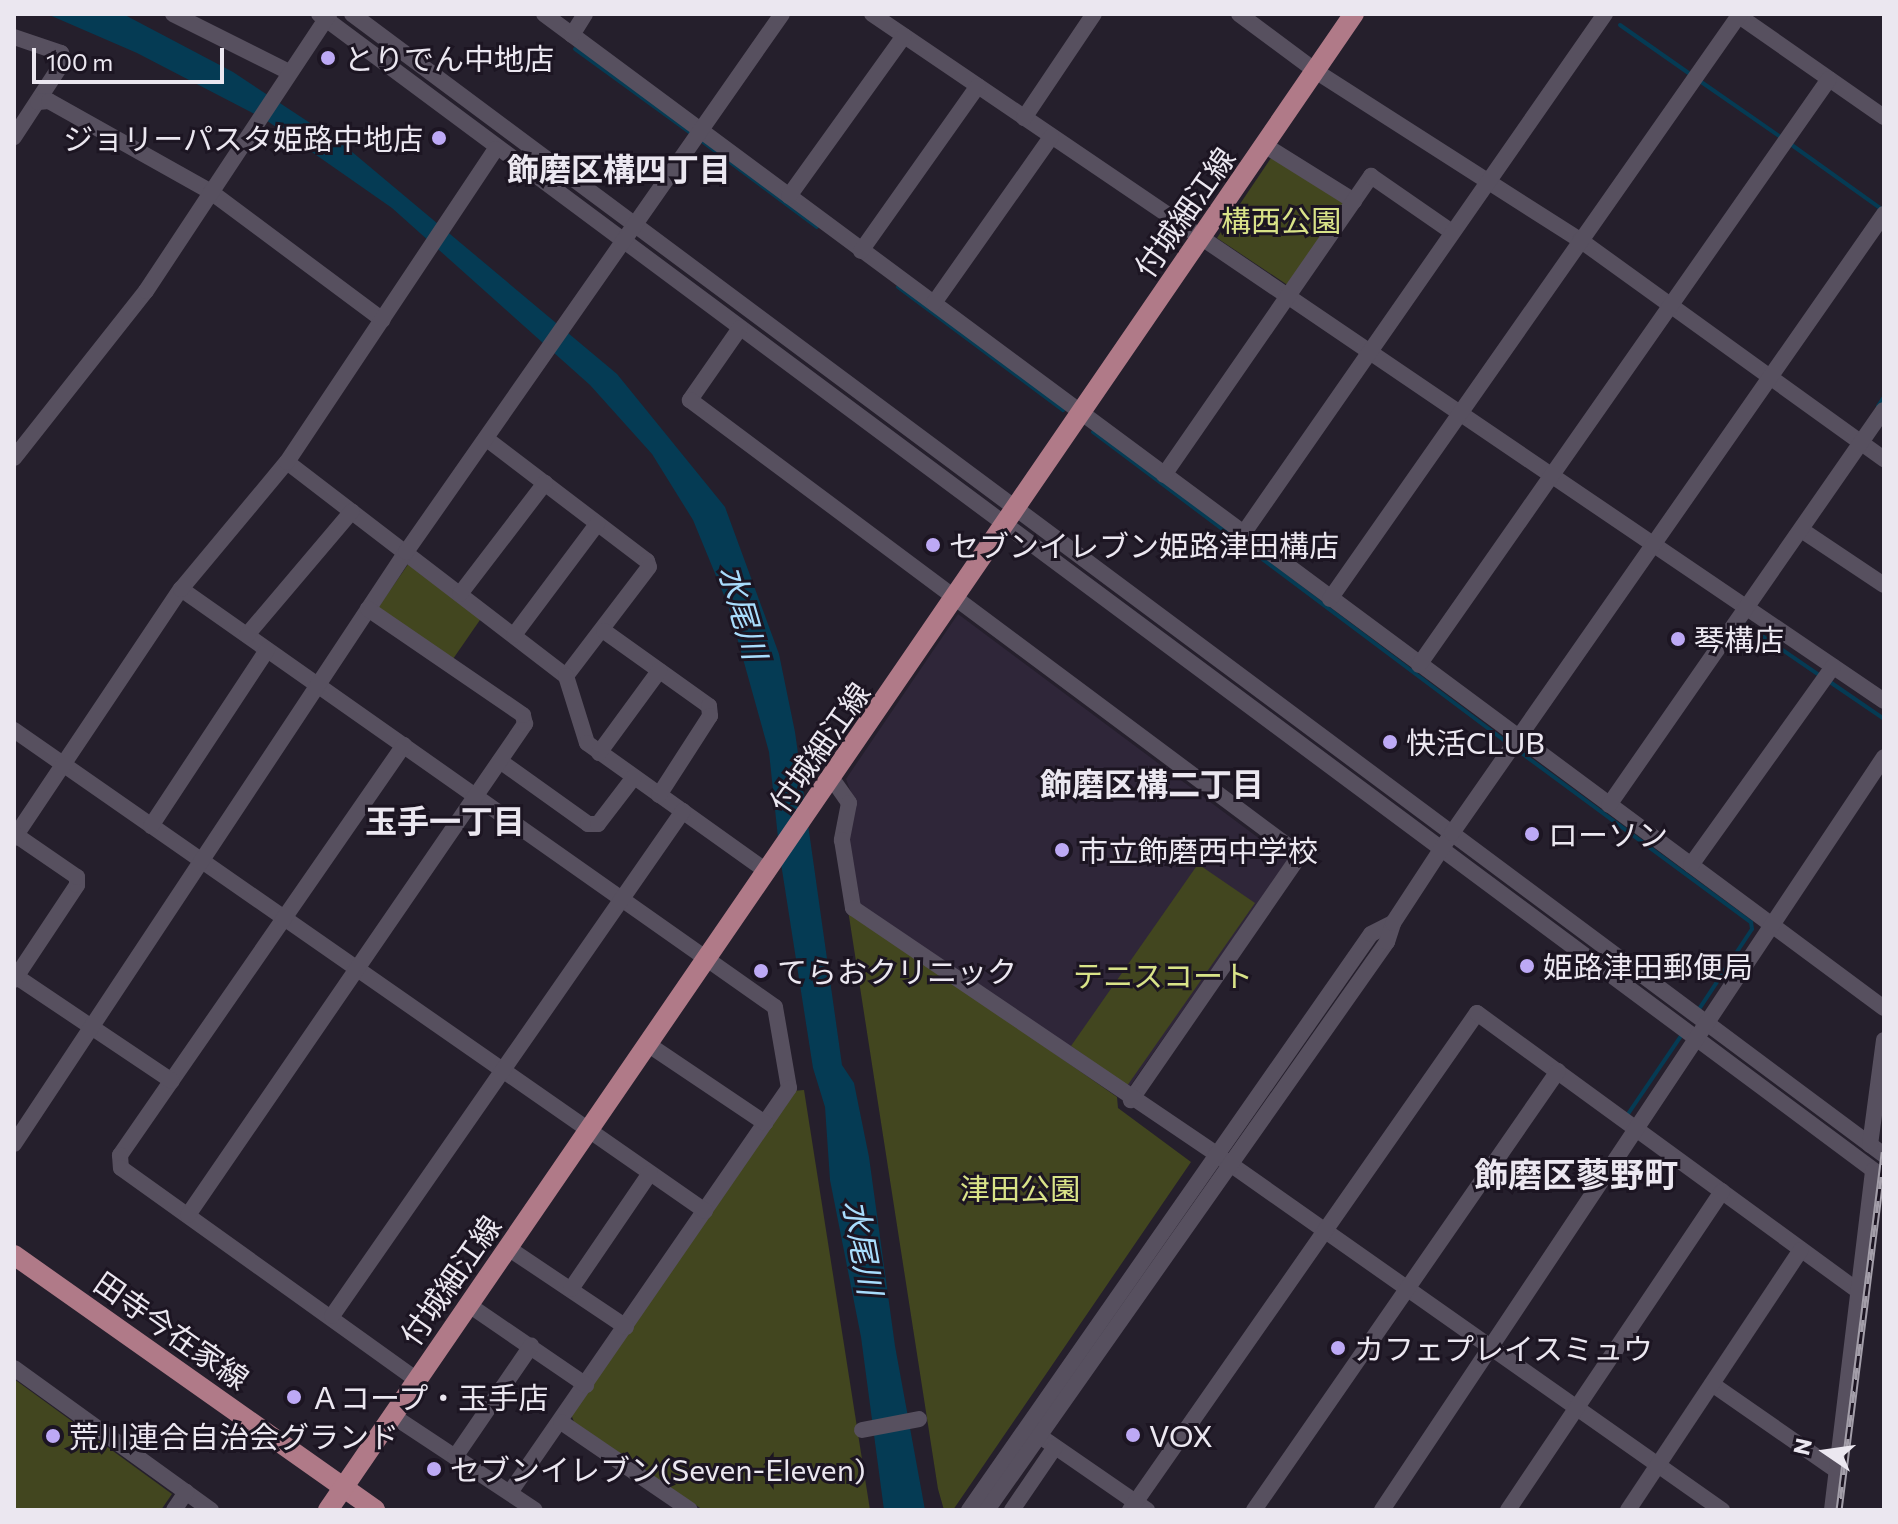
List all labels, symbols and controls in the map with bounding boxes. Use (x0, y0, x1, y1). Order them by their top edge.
scale bar (36, 32, 228, 82)
place label: とりでん中地店 (344, 40, 554, 76)
text: 100 m (46, 47, 113, 76)
marker: とりでん中地店 (319, 49, 337, 67)
place label: ジョリーパスタ姫路中地店 (63, 120, 423, 156)
marker: ジョリーパスタ姫路中地店 (430, 129, 448, 147)
street label: 付城細江線 (1126, 140, 1242, 284)
district label: 飾磨区構四丁目 (507, 149, 731, 187)
park label: 構西公園 (1221, 202, 1341, 238)
place label: セブンイレブン姫路津田構店 (949, 527, 1339, 563)
marker: セブンイレブン姫路津田構店 (924, 536, 942, 554)
water label: 水尾川 (712, 561, 776, 663)
place label: 琴構店 (1694, 621, 1784, 657)
marker: 琴構店 (1669, 630, 1687, 648)
street label: 付城細江線 (761, 675, 877, 819)
place label: 快活CLUB (1406, 724, 1545, 760)
marker: 快活CLUB (1381, 733, 1399, 751)
district label: 飾磨区構二丁目 (1040, 764, 1264, 802)
district label: 玉手一丁目 (365, 801, 525, 839)
place label: ローソン (1548, 816, 1668, 852)
marker: ローソン (1523, 825, 1541, 843)
place label: 市立飾磨西中学校 (1078, 832, 1318, 868)
marker: 市立飾磨西中学校 (1053, 841, 1071, 859)
place label: 姫路津田郵便局 (1543, 948, 1753, 984)
place label: てらおクリニック (777, 953, 1017, 989)
park label: テニスコート (1073, 957, 1253, 993)
marker: 姫路津田郵便局 (1518, 957, 1536, 975)
marker: てらおクリニック (752, 962, 770, 980)
district label: 飾磨区蓼野町 (1474, 1154, 1678, 1194)
park label: 津田公園 (960, 1170, 1080, 1206)
water label: 水尾川 (837, 1196, 891, 1298)
street label: 付城細江線 (392, 1208, 508, 1352)
street label: 田寺今在家線 (88, 1264, 256, 1396)
place label: カフェプレイスミュウ (1354, 1330, 1654, 1366)
marker: カフェプレイスミュウ (1329, 1339, 1347, 1357)
place label: Ａコープ・玉手店 (310, 1379, 550, 1415)
marker: Ａコープ・玉手店 (285, 1388, 303, 1406)
north arrow (1786, 1412, 1866, 1492)
place label: VOX (1149, 1417, 1213, 1453)
place label: 荒川連合自治会グランド (69, 1418, 399, 1454)
marker: VOX (1124, 1426, 1142, 1444)
marker: 荒川連合自治会グランド (44, 1427, 62, 1445)
text: N (1787, 1435, 1817, 1458)
place label: セブンイレブン(Seven-Eleven) (450, 1451, 865, 1487)
marker: セブンイレブン(Seven-Eleven) (425, 1460, 443, 1478)

